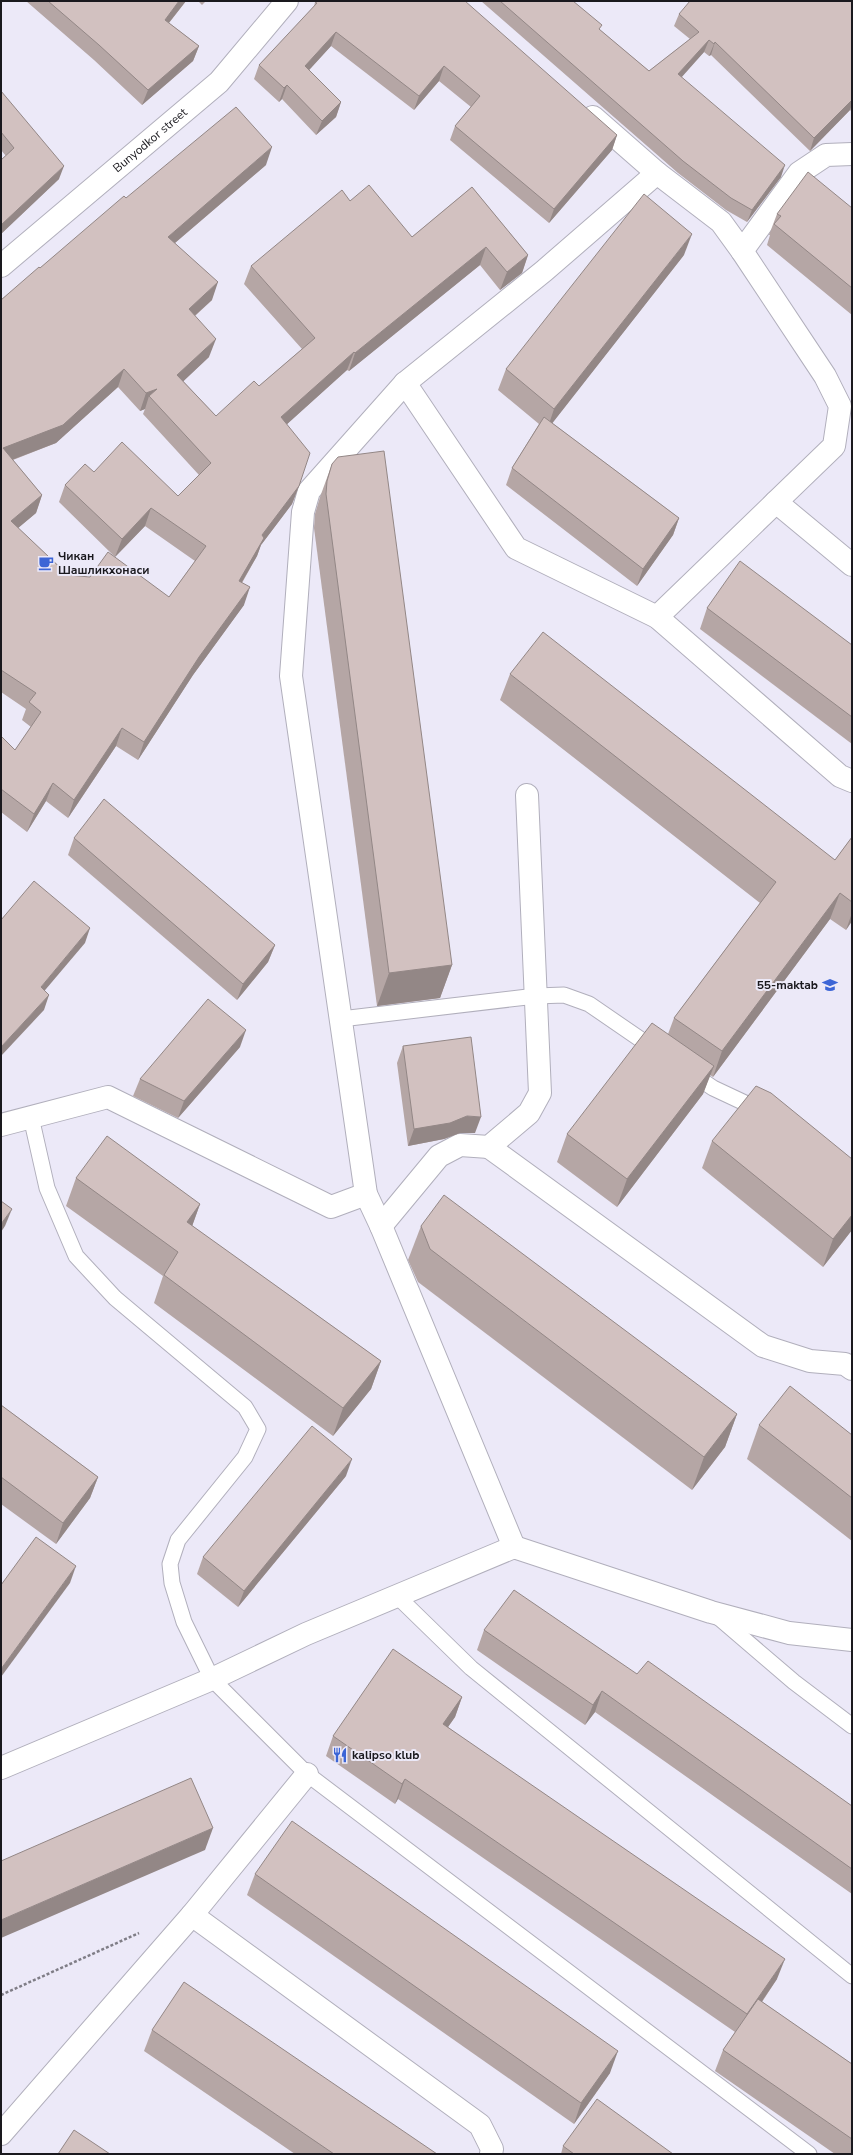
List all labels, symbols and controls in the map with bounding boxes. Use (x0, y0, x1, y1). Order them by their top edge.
street label: Bunyodkor street (110, 104, 191, 176)
place label: Чикан Шашликхонаси (58, 548, 149, 578)
cafe icon: Чикан Шашликхонаси (37, 554, 55, 572)
school or university icon: 55-maktab (821, 976, 839, 994)
place label: 55-maktab (757, 977, 818, 993)
restaurant icon: kalipso klub (331, 1746, 349, 1764)
place label: kalipso klub (352, 1747, 419, 1763)

